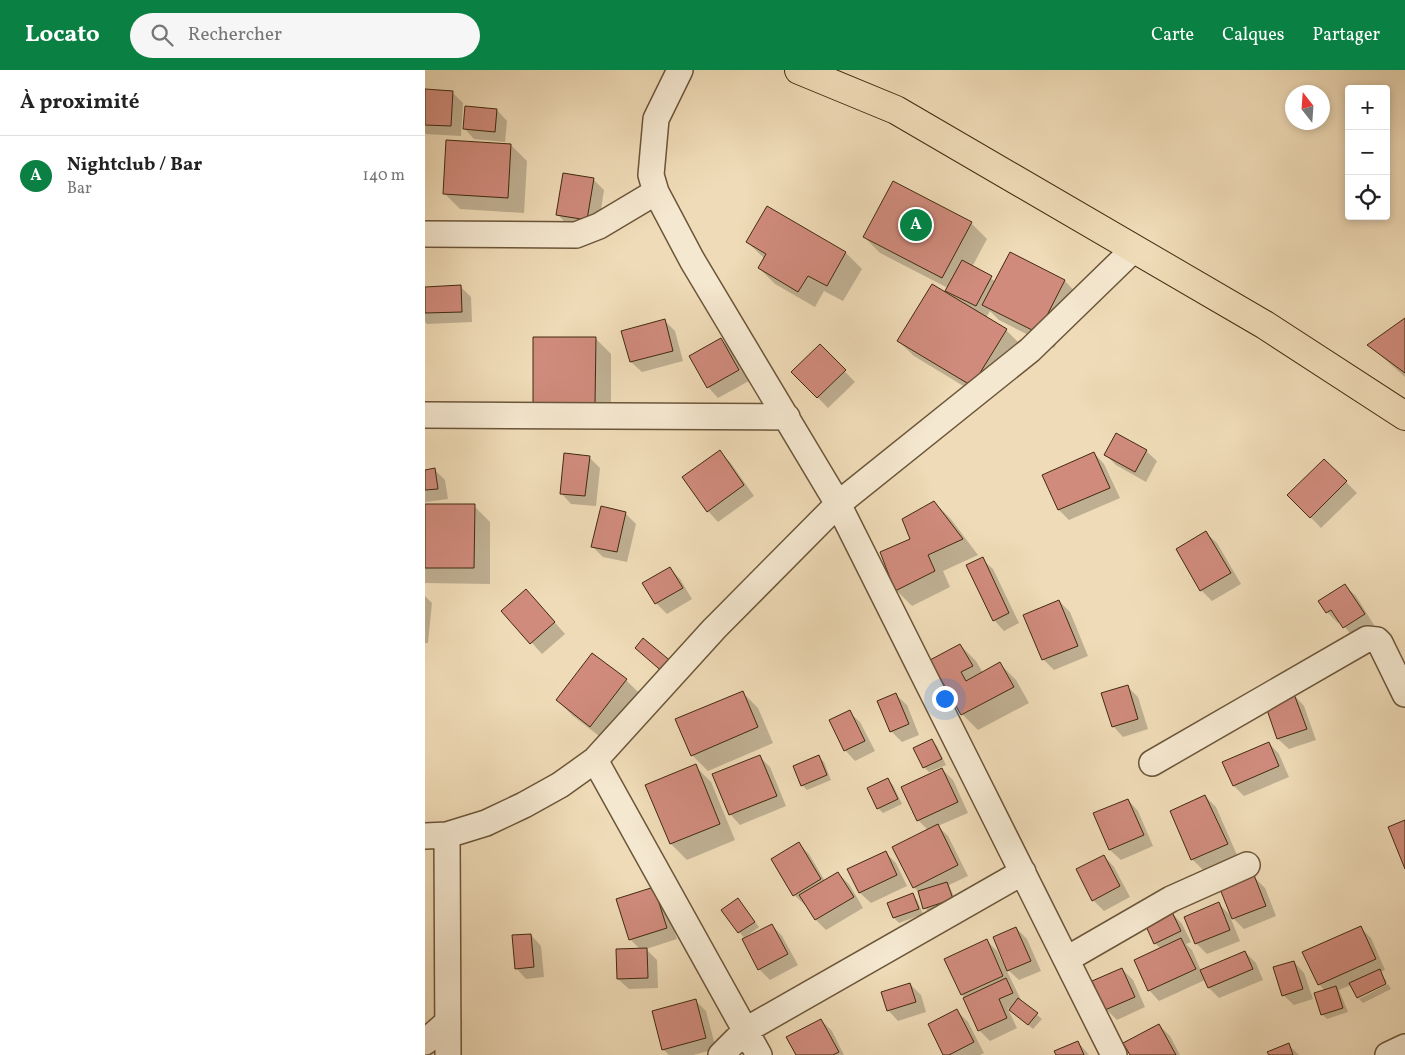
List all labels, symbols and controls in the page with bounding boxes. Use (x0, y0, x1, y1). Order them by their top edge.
search box (130, 13, 480, 58)
text: Locato (25, 18, 100, 52)
icon: search (148, 21, 176, 49)
text: Rechercher (188, 22, 282, 48)
text: Carte (1151, 23, 1194, 48)
text: Calques (1222, 23, 1284, 48)
text: Partager (1312, 23, 1380, 48)
north arrow (1285, 85, 1330, 130)
map controls (1345, 85, 1390, 220)
button: + (1345, 85, 1390, 130)
text: À proximité (20, 88, 139, 117)
button: − (1345, 130, 1390, 175)
text: Nightclub / Bar (67, 152, 202, 178)
text: A (30, 165, 42, 187)
text: 140 m (363, 165, 405, 187)
button: locate (1345, 175, 1390, 220)
text: Bar (67, 178, 92, 200)
pin: A (900, 206, 932, 244)
your location (932, 686, 958, 712)

